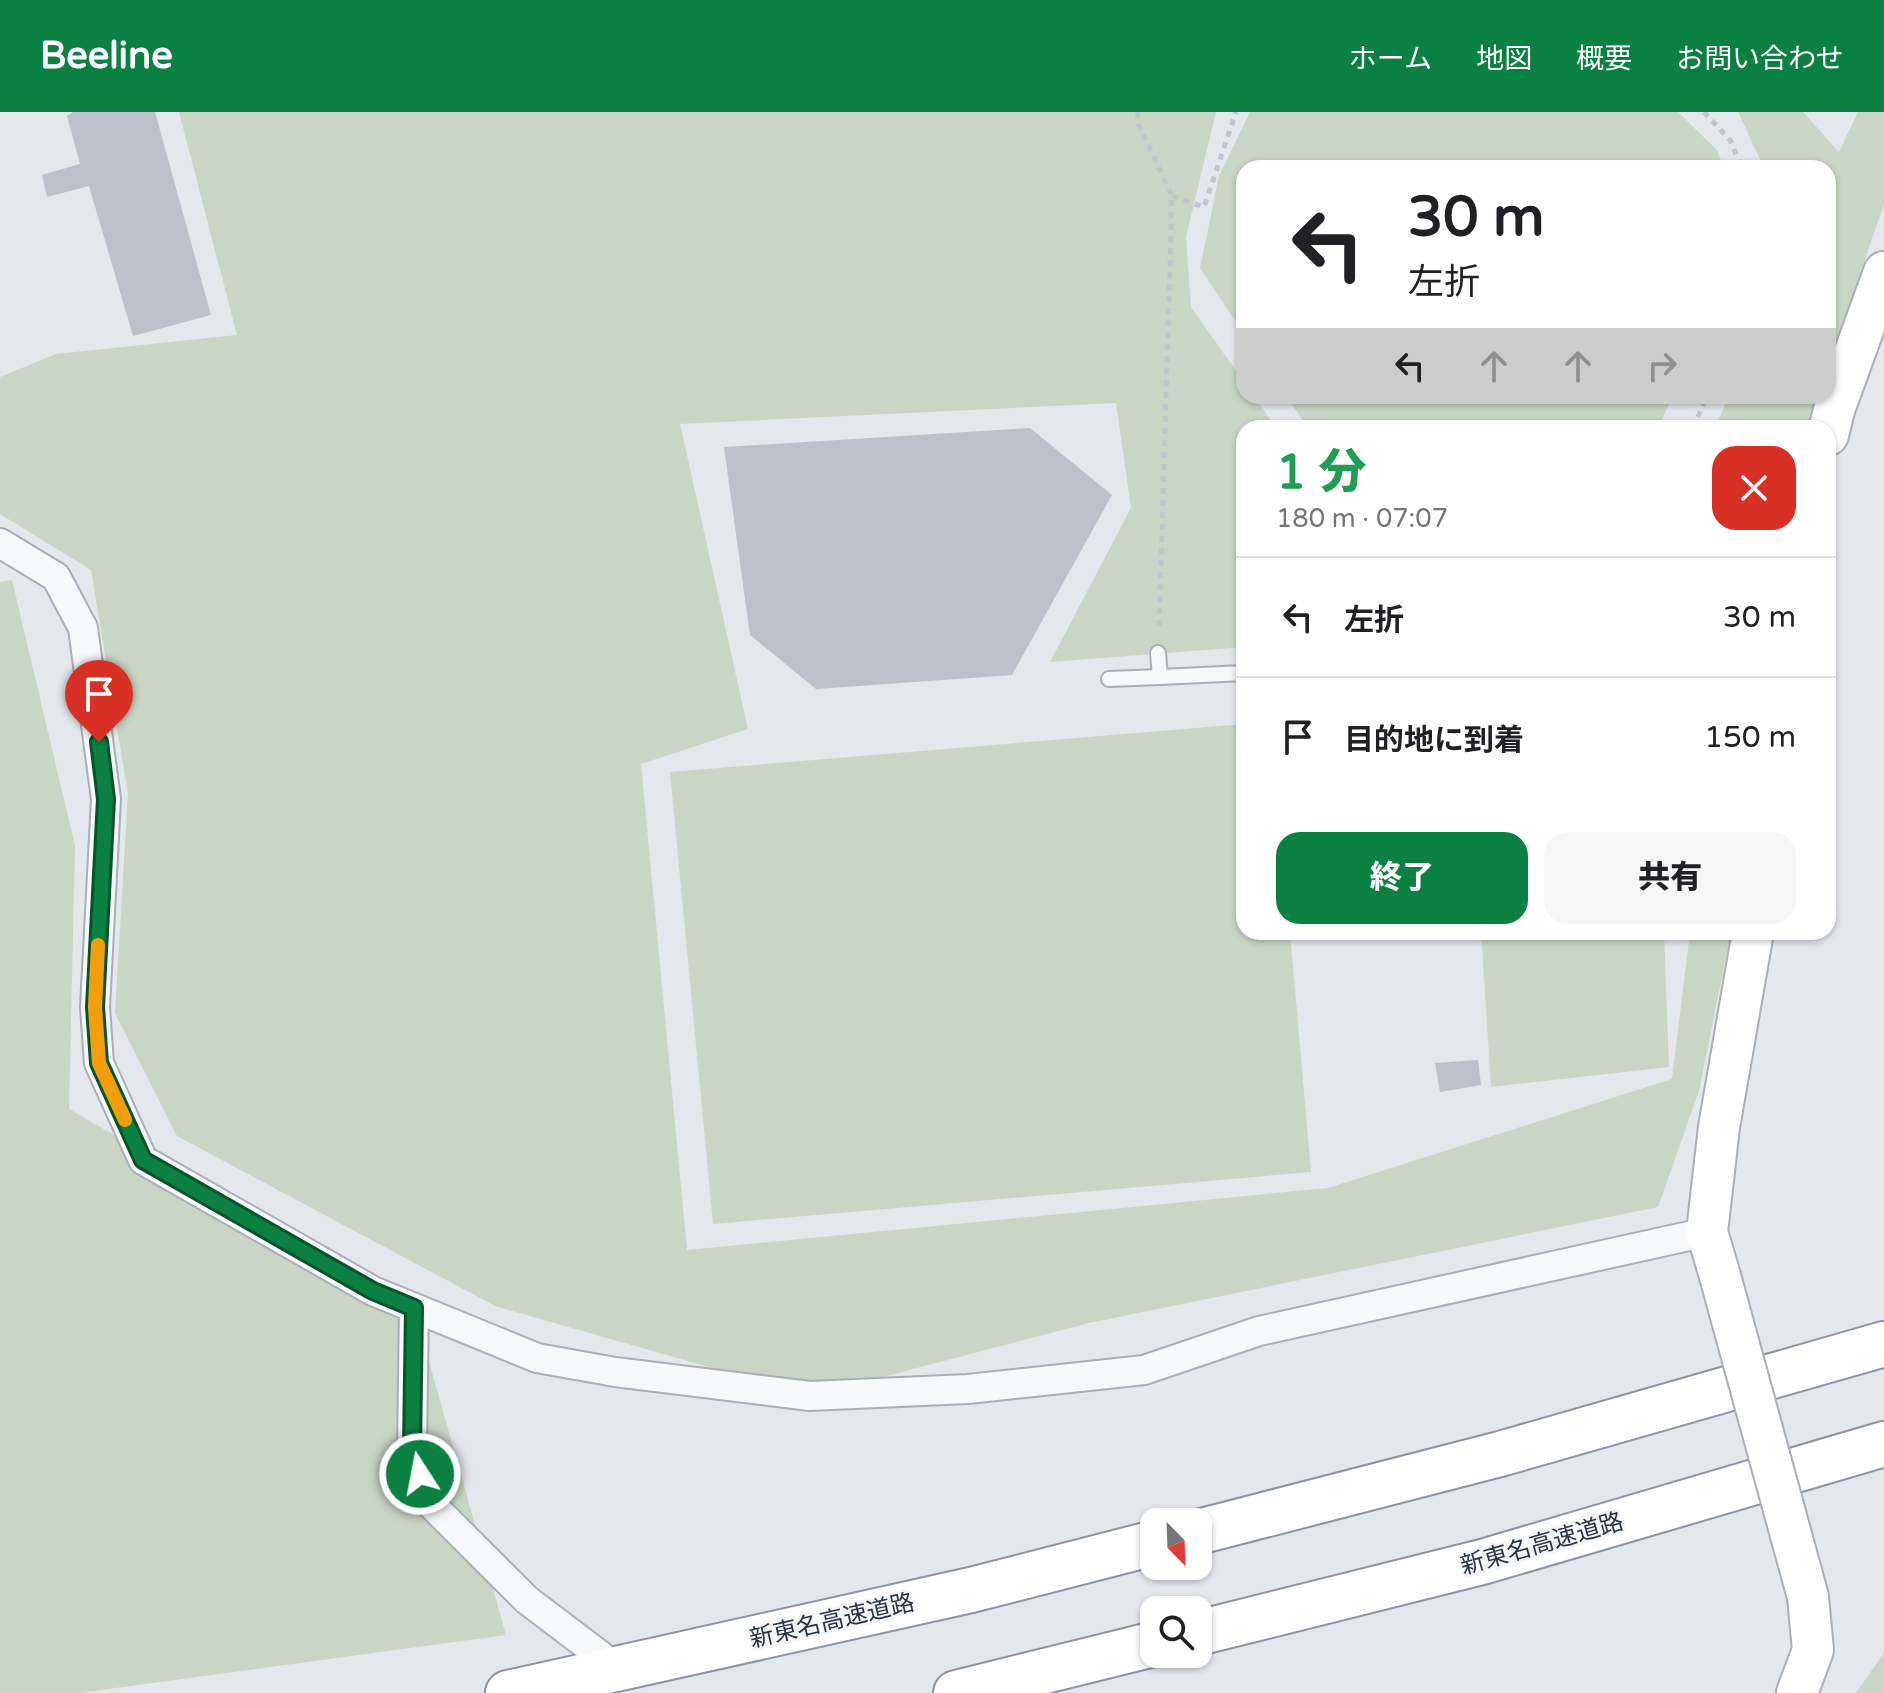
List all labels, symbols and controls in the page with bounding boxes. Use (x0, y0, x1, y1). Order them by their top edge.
text: Beeline (40, 33, 173, 79)
text: ホーム (1349, 42, 1432, 76)
text: 地図 (1476, 42, 1532, 76)
text: 概要 (1576, 42, 1632, 76)
text: お問い合わせ (1676, 42, 1844, 76)
text: 30 m (1408, 184, 1544, 251)
icon: left (1276, 192, 1380, 296)
text: 左折 (1408, 261, 1480, 304)
icon: left (1388, 344, 1432, 388)
icon: ahead (1472, 344, 1516, 388)
icon: ahead (1556, 344, 1600, 388)
icon: right (1640, 344, 1684, 388)
text: 1 分 (1276, 444, 1367, 502)
button: close (1712, 446, 1796, 530)
text: 180 m · 07:07 (1276, 503, 1448, 534)
icon: left (1276, 595, 1320, 639)
text: 30 m (1723, 599, 1796, 636)
text: 左折 (1344, 602, 1404, 639)
pin (65, 660, 133, 742)
icon: arrive (77, 672, 121, 716)
icon: arrive (1276, 715, 1320, 759)
text: 150 m (1704, 719, 1796, 756)
text: 目的地に到着 (1344, 722, 1524, 759)
button: 終了 (1276, 832, 1528, 924)
button: 共有 (1544, 832, 1796, 924)
position arrow (378, 1432, 462, 1516)
street label: 新東名高速道路 (1457, 1507, 1627, 1581)
north arrow (1140, 1508, 1212, 1580)
map controls (1140, 1508, 1212, 1668)
street label: 新東名高速道路 (747, 1588, 917, 1654)
button: search (1140, 1596, 1212, 1668)

